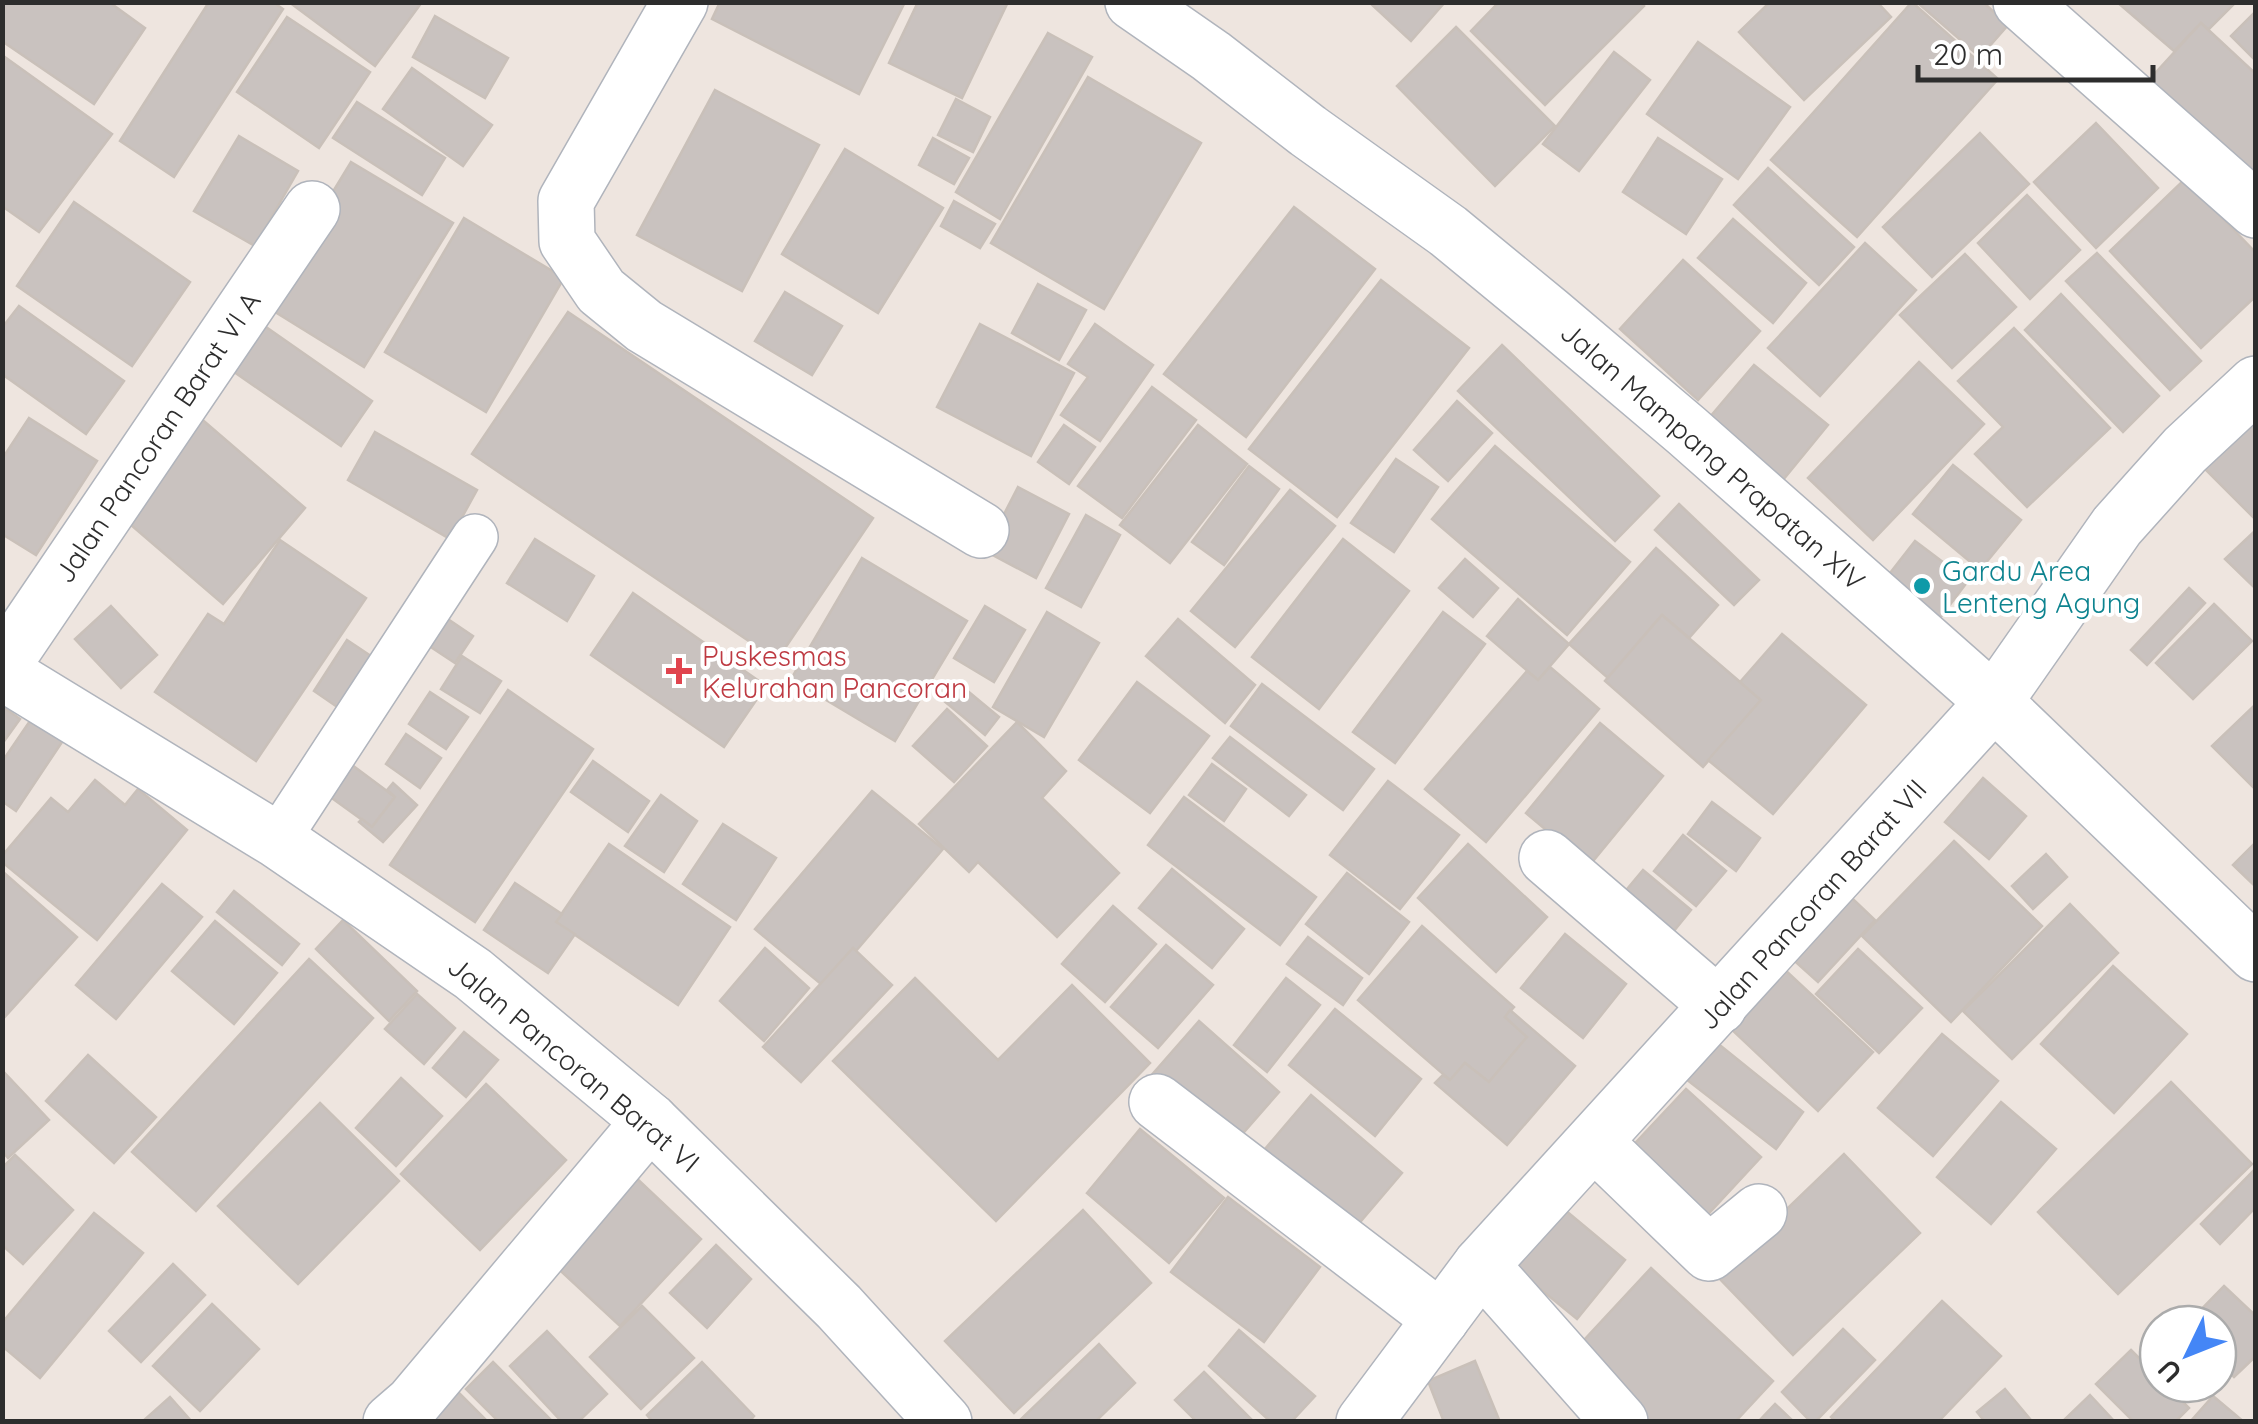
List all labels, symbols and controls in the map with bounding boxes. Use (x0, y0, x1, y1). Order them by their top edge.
scale bar (1918, 20, 2153, 82)
text: 20 m (1933, 35, 2003, 73)
street label: Jalan Pancoran Barat VI A (46, 285, 268, 589)
street label: Jalan Mampang Prapatan XIV (1554, 314, 1872, 598)
place label: Gardu Area Lenteng Agung (1942, 553, 2140, 620)
marker: Gardu Area Lenteng Agung (1911, 575, 1933, 597)
place label: Puskesmas Kelurahan Pancoran (702, 638, 967, 705)
marker: Puskesmas Kelurahan Pancoran (666, 658, 692, 684)
street label: Jalan Pancoran Barat VII (1690, 772, 1934, 1036)
street label: Jalan Pancoran Barat VI (441, 948, 707, 1180)
north arrow (2138, 1304, 2238, 1404)
text: U (2150, 1352, 2189, 1391)

